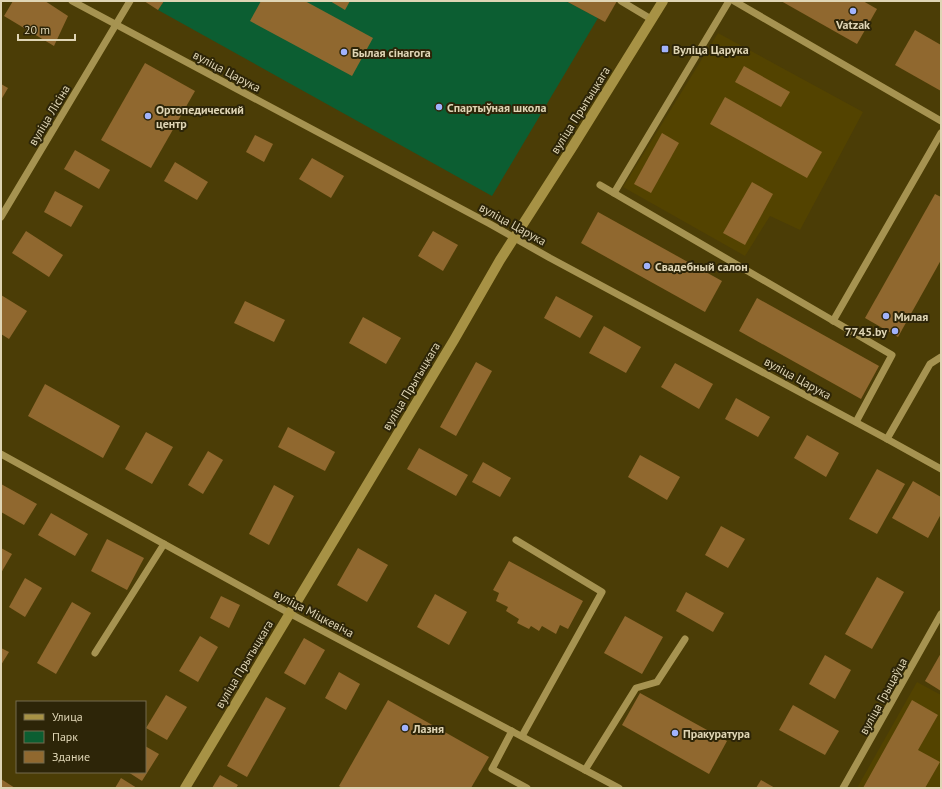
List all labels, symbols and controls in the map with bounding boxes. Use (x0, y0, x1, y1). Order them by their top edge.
marker: Vatzak (848, 6, 858, 16)
scale bar (18, 16, 75, 42)
place label: Vatzak (835, 17, 870, 32)
text: 20 m (24, 22, 50, 37)
place label: Вуліца Царука (673, 42, 749, 57)
marker: Вуліца Царука (660, 44, 670, 54)
place label: Былая сінагога (352, 45, 431, 60)
street label: вуліца Царука (191, 47, 263, 95)
marker: Былая сінагога (339, 47, 349, 57)
street label: вуліца Прытыцкага (547, 64, 613, 156)
street label: вуліца Лісіна (25, 82, 73, 148)
place label: Спартыўная школа (447, 100, 546, 115)
place label: Ортопедический центр (156, 102, 244, 131)
marker: Спартыўная школа (434, 102, 444, 112)
marker: Ортопедический центр (143, 111, 153, 121)
street label: вуліца Царука (477, 199, 549, 249)
place label: Свадебный салон (655, 259, 748, 274)
marker: Свадебный салон (642, 261, 652, 271)
place label: Милая (894, 309, 928, 324)
marker: Милая (881, 311, 891, 321)
place label: 7745.by (845, 324, 887, 339)
marker: 7745.by (890, 326, 900, 336)
street label: вуліца Прытыцкага (379, 339, 443, 433)
street label: вуліца Царука (762, 353, 834, 403)
street label: вуліца Міцкевіча (271, 586, 357, 640)
street label: вуліца Прытыцкага (212, 617, 276, 711)
street label: вуліца Грыцаўца (856, 655, 910, 737)
legend (16, 701, 146, 773)
text: Улица (52, 709, 83, 724)
place label: Лазня (412, 721, 444, 736)
marker: Лазня (400, 723, 410, 733)
place label: Пракуратура (683, 726, 750, 741)
marker: Пракуратура (670, 728, 680, 738)
text: Парк (52, 729, 78, 744)
text: Здание (52, 749, 90, 764)

